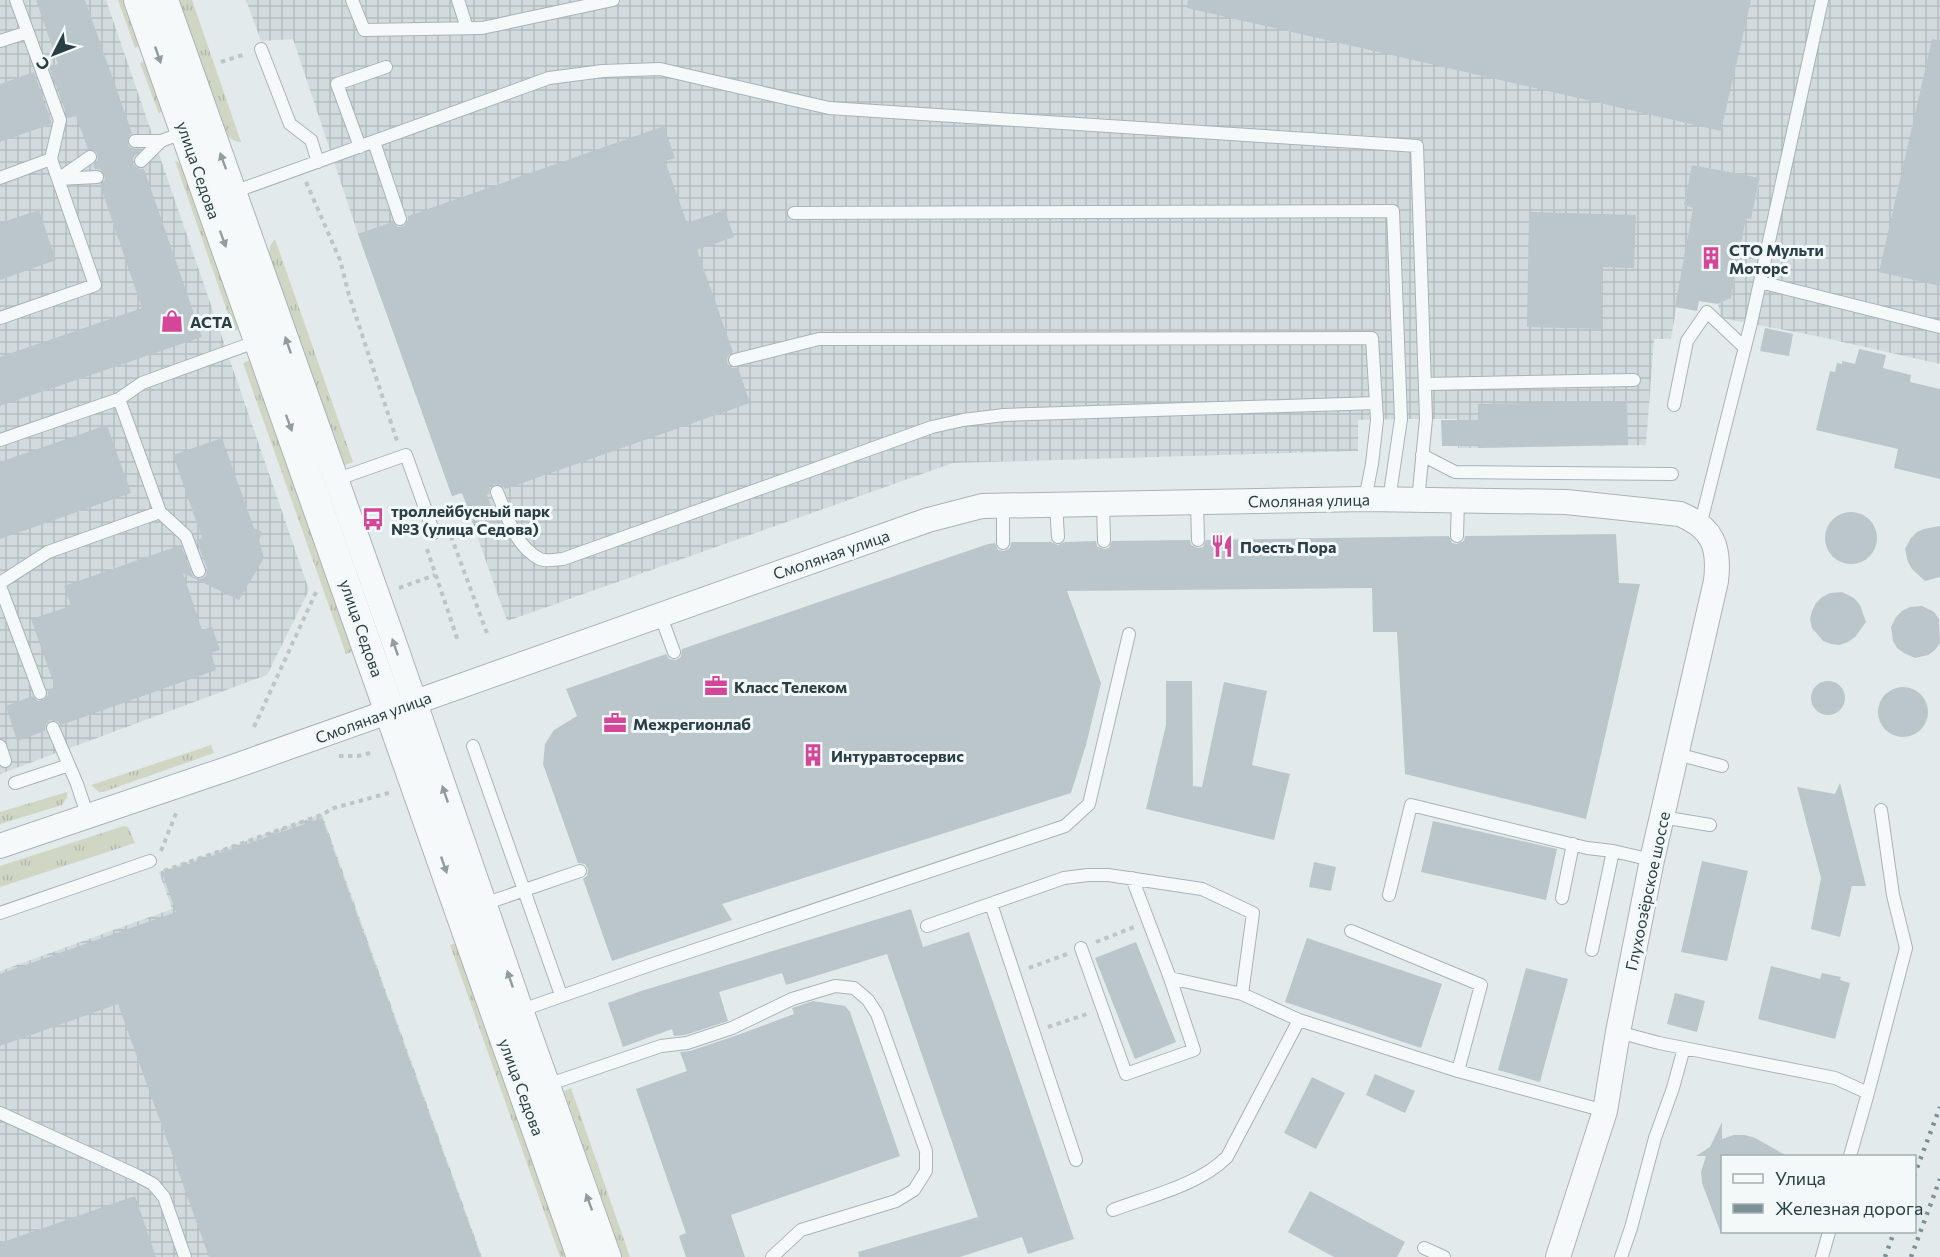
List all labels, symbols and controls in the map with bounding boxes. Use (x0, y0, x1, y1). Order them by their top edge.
north arrow (24, 24, 84, 84)
one-way arrow (154, 46, 164, 64)
text: С (32, 54, 53, 75)
street label: улица Седова (173, 119, 225, 221)
one-way arrow (217, 152, 227, 170)
one-way arrow (219, 230, 228, 248)
place label: СТО Мульти Моторс (1729, 240, 1824, 277)
building icon: СТО Мульти Моторс (1698, 245, 1724, 271)
shop icon: АСТА (159, 308, 185, 334)
place label: АСТА (190, 312, 233, 331)
one-way arrow (282, 336, 292, 354)
one-way arrow (285, 414, 295, 432)
street label: Смоляная улица (1248, 489, 1370, 511)
place label: троллейбусный парк №3 (улица Седова) (391, 501, 550, 538)
bus stop icon: троллейбусный парк №3 (улица Седова) (360, 506, 386, 532)
street label: Смоляная улица (770, 525, 892, 583)
restaurant icon: Поесть Пора (1209, 533, 1235, 559)
place label: Поесть Пора (1240, 537, 1336, 556)
street label: улица Седова (336, 577, 388, 679)
one-way arrow (390, 638, 400, 656)
office icon: Класс Телеком (703, 673, 729, 699)
place label: Класс Телеком (734, 677, 847, 696)
street label: Смоляная улица (312, 687, 434, 747)
office icon: Межрегионлаб (602, 710, 628, 736)
place label: Межрегионлаб (633, 714, 751, 733)
building icon: Интуравтосервис (800, 742, 826, 768)
place label: Интуравтосервис (831, 746, 964, 765)
one-way arrow (440, 785, 450, 803)
street label: Глухоозёрское шоссе (1621, 810, 1673, 972)
one-way arrow (439, 856, 449, 874)
one-way arrow (504, 969, 514, 987)
street label: улица Седова (496, 1036, 548, 1138)
legend (1721, 1155, 1916, 1233)
text: Улица (1775, 1167, 1826, 1189)
one-way arrow (584, 1193, 593, 1211)
text: Железная дорога (1775, 1197, 1923, 1219)

